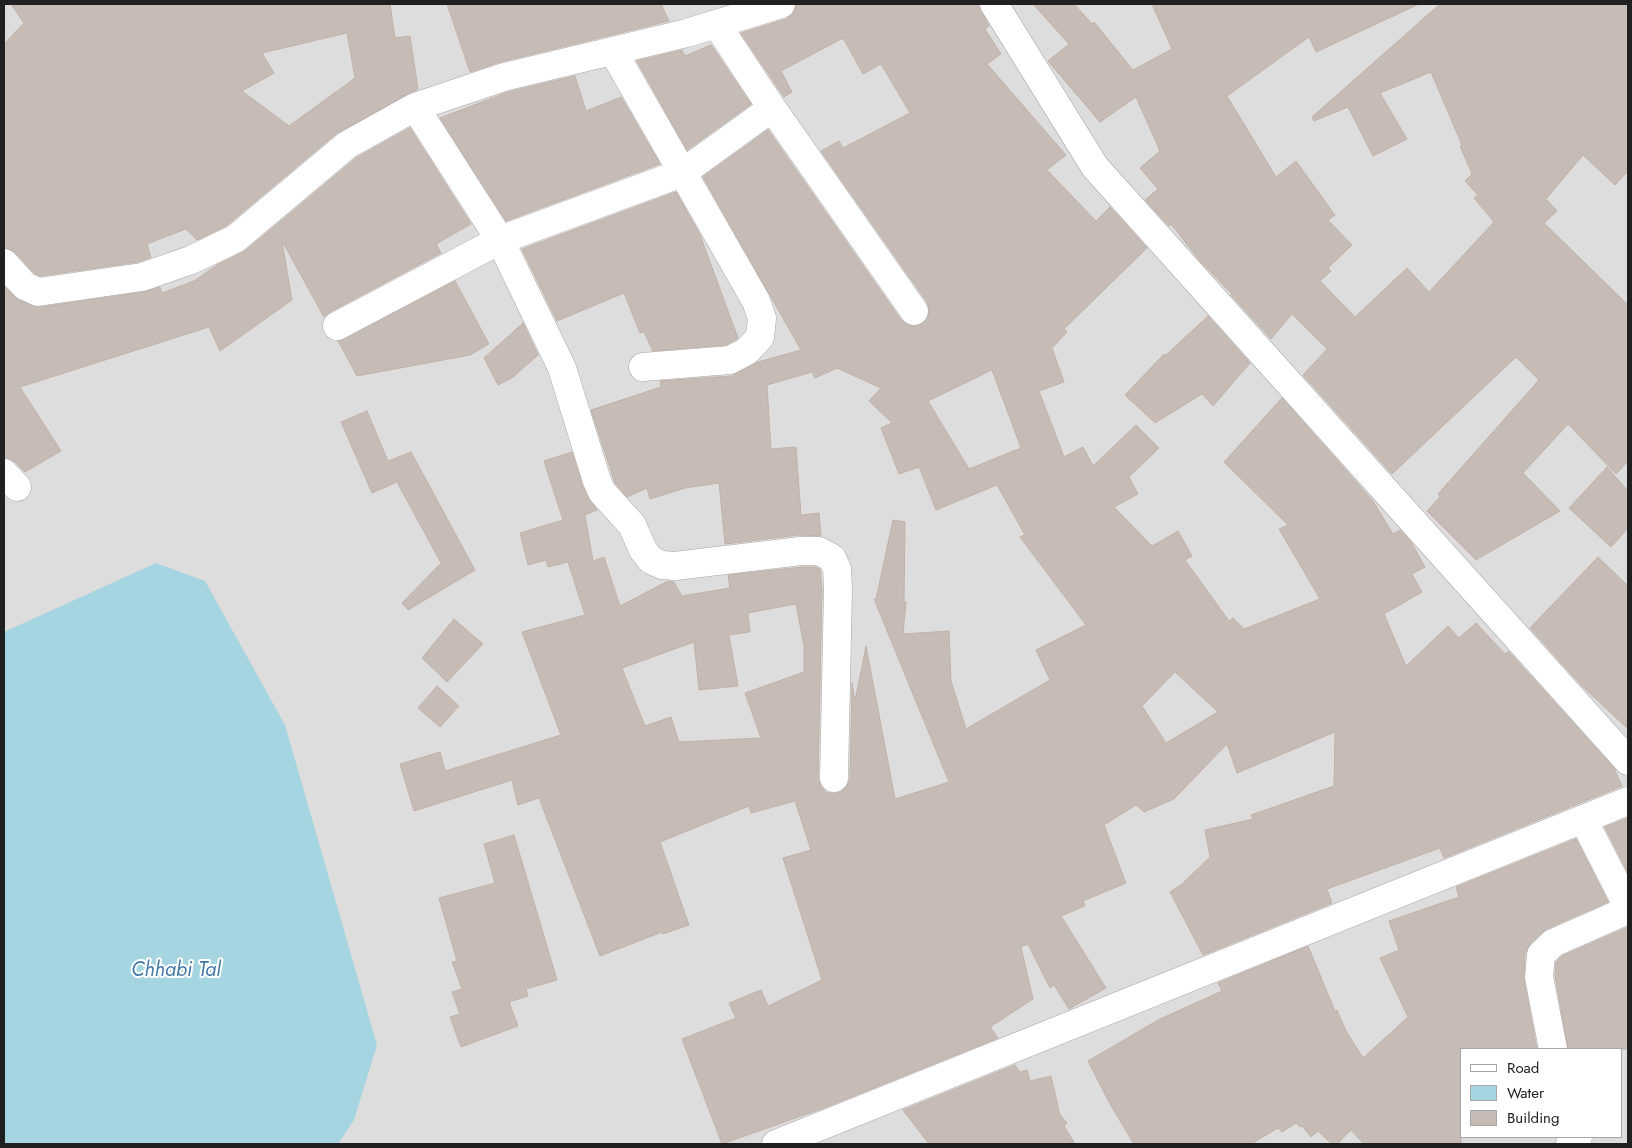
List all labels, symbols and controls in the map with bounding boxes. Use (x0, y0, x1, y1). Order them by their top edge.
water label: Chhabi Tal (131, 959, 221, 983)
legend (1460, 1048, 1622, 1138)
text: Road (1507, 1057, 1539, 1079)
text: Water (1507, 1082, 1544, 1104)
text: Building (1507, 1107, 1559, 1129)

